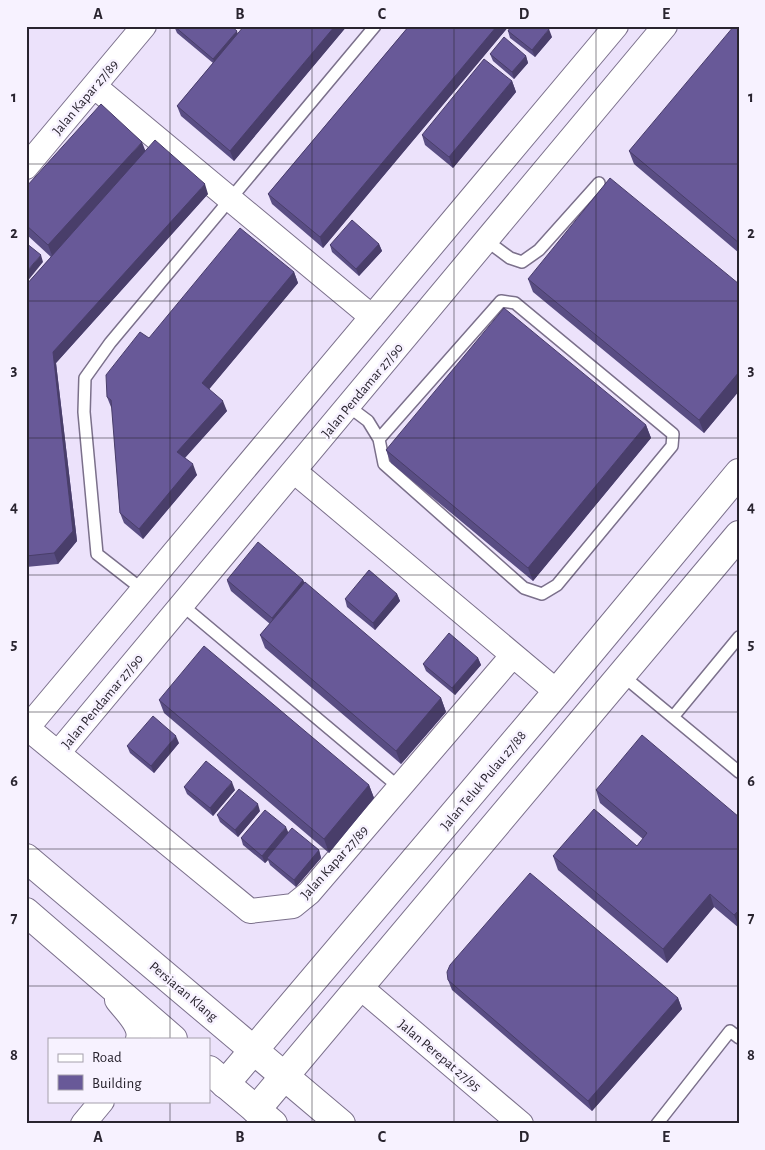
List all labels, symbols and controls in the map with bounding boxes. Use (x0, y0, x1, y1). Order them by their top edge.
text: A (93, 6, 103, 22)
text: B (235, 6, 245, 22)
text: C (378, 6, 387, 22)
text: D (519, 6, 530, 22)
text: E (662, 6, 670, 22)
street label: Jalan Kapar 27/89 (50, 57, 121, 138)
text: 1 (11, 89, 17, 105)
text: 1 (748, 89, 754, 105)
text: 2 (10, 225, 18, 241)
text: 2 (747, 225, 755, 241)
street label: Jalan Pendamar 27/90 (319, 341, 406, 440)
text: 3 (11, 362, 18, 378)
text: 3 (748, 362, 755, 378)
text: 4 (10, 499, 18, 515)
text: 4 (747, 499, 755, 515)
text: 5 (11, 636, 18, 652)
text: 5 (748, 636, 755, 652)
street label: Jalan Pendamar 27/90 (59, 652, 146, 751)
street label: Jalan Teluk Pulau 27/88 (438, 728, 529, 833)
text: 6 (10, 773, 18, 789)
text: 6 (747, 773, 755, 789)
street label: Jalan Kapar 27/89 (298, 823, 371, 902)
text: 7 (11, 910, 18, 926)
text: 7 (748, 910, 755, 926)
street label: Persiaran Klang (147, 959, 220, 1024)
street label: Jalan Perepat 27/95 (395, 1017, 483, 1094)
legend (48, 1038, 210, 1102)
text: 8 (10, 1047, 18, 1063)
text: 8 (747, 1047, 755, 1063)
text: Road (92, 1050, 122, 1065)
text: Building (92, 1076, 142, 1091)
text: A (93, 1129, 103, 1145)
text: B (235, 1129, 245, 1145)
text: C (378, 1129, 387, 1145)
text: D (519, 1129, 530, 1145)
text: E (662, 1129, 670, 1145)

